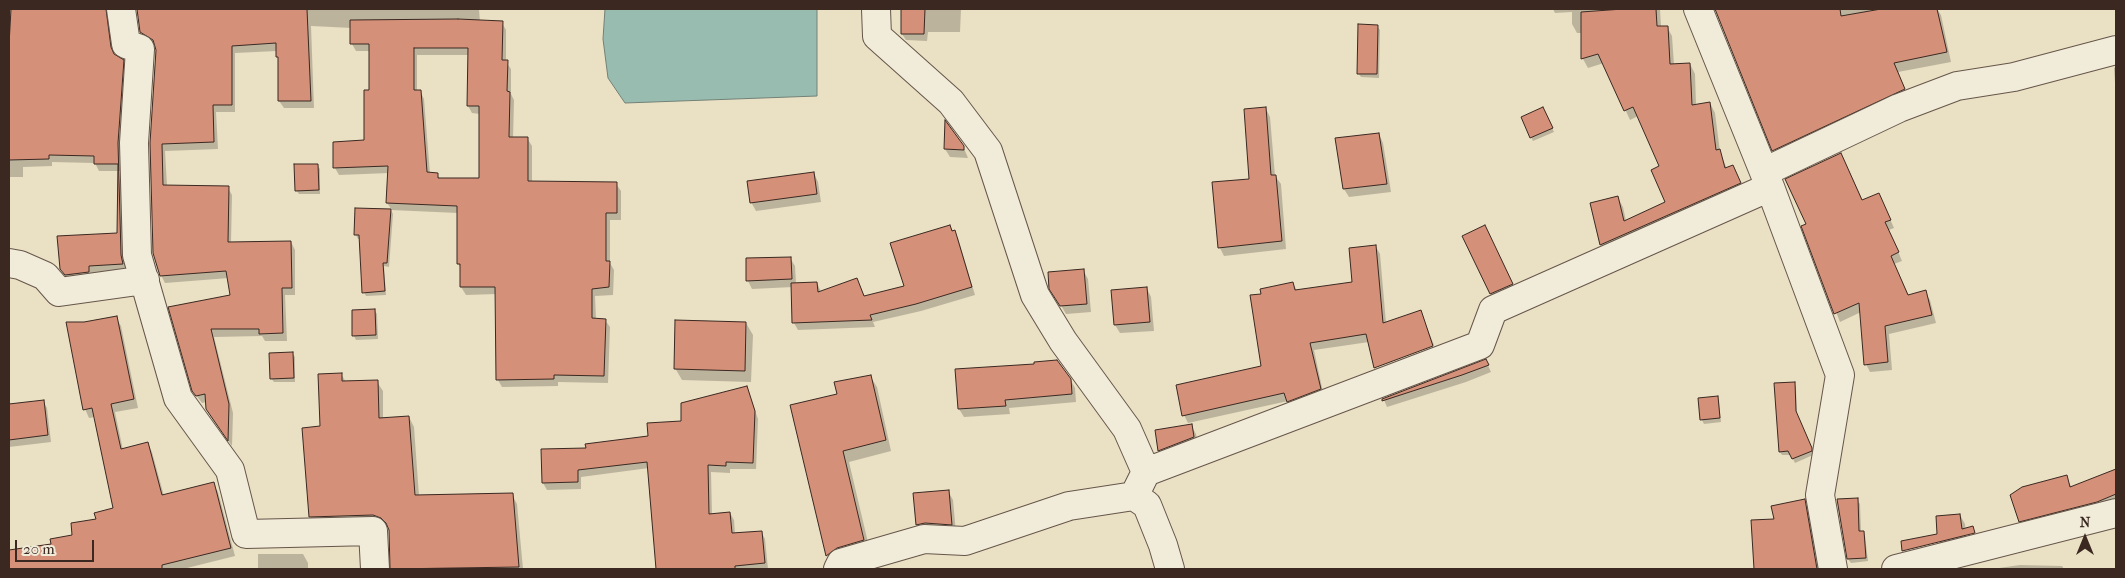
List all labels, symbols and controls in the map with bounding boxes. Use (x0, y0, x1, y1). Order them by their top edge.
north arrow (2060, 513, 2110, 563)
text: N (2080, 514, 2090, 531)
scale bar (18, 530, 96, 562)
text: 20 m (23, 540, 55, 558)

